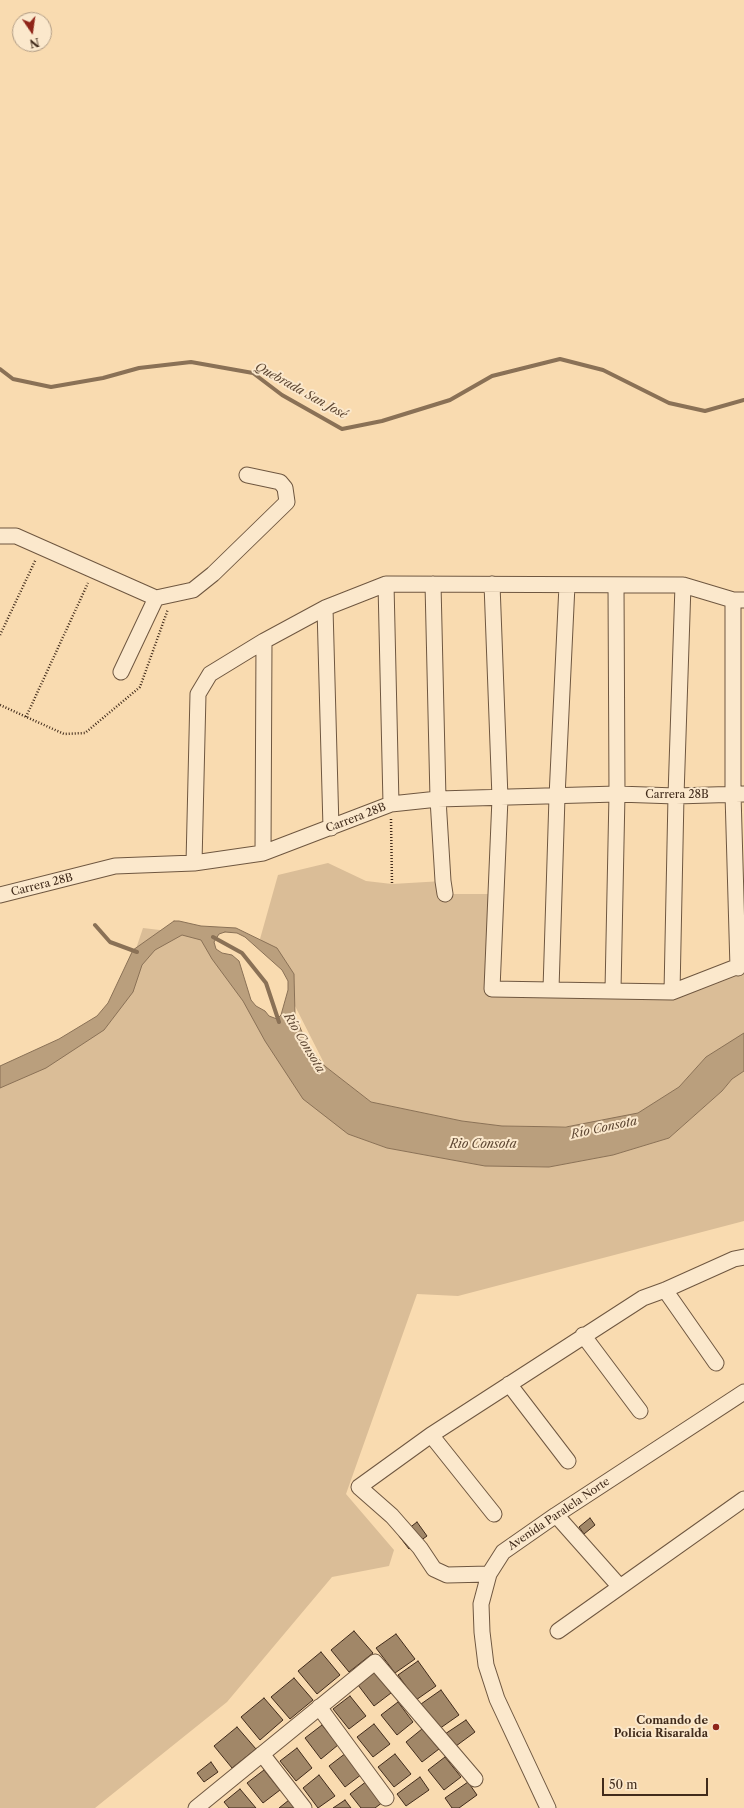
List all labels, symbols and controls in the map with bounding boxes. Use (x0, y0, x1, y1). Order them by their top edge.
north arrow (12, 12, 52, 52)
text: N (28, 35, 41, 51)
water label: Quebrada San José (253, 360, 349, 422)
street label: Carrera 28B (645, 788, 709, 802)
street label: Carrera 28B (324, 800, 388, 836)
street label: Carrera 28B (10, 871, 74, 899)
water label: Río Consota (280, 1010, 328, 1076)
water label: Río Consota (570, 1114, 638, 1142)
water label: Rio Consota (449, 1138, 517, 1152)
street label: Avenida Paralela Norte (506, 1475, 612, 1553)
place label: Comando de Policia Risaralda (614, 1714, 708, 1740)
marker: Comando de Policia Risaralda (711, 1722, 721, 1732)
scale bar (604, 1770, 710, 1796)
text: 50 m (609, 1777, 638, 1792)

